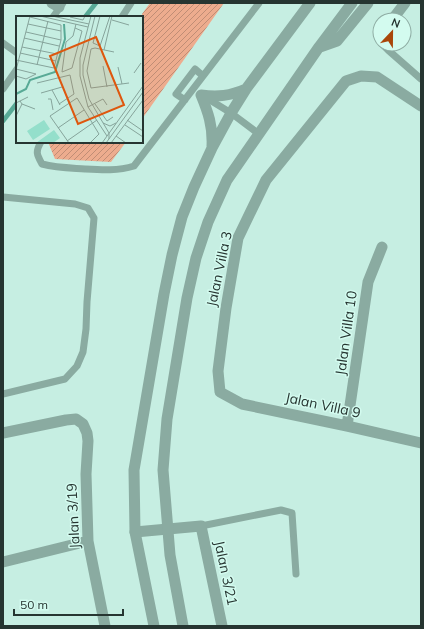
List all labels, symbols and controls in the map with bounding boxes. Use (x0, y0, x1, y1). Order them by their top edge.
north arrow (372, 12, 412, 52)
text: N (389, 15, 402, 31)
inset map (16, 16, 143, 143)
street label: Jalan Villa 3 (202, 230, 236, 308)
street label: Jalan Villa 10 (331, 290, 361, 376)
street label: Jalan Villa 9 (284, 388, 362, 422)
street label: Jalan 3/19 (62, 483, 84, 549)
street label: Jalan 3/21 (210, 539, 242, 607)
scale bar (14, 591, 123, 617)
text: 50 m (20, 597, 48, 612)

